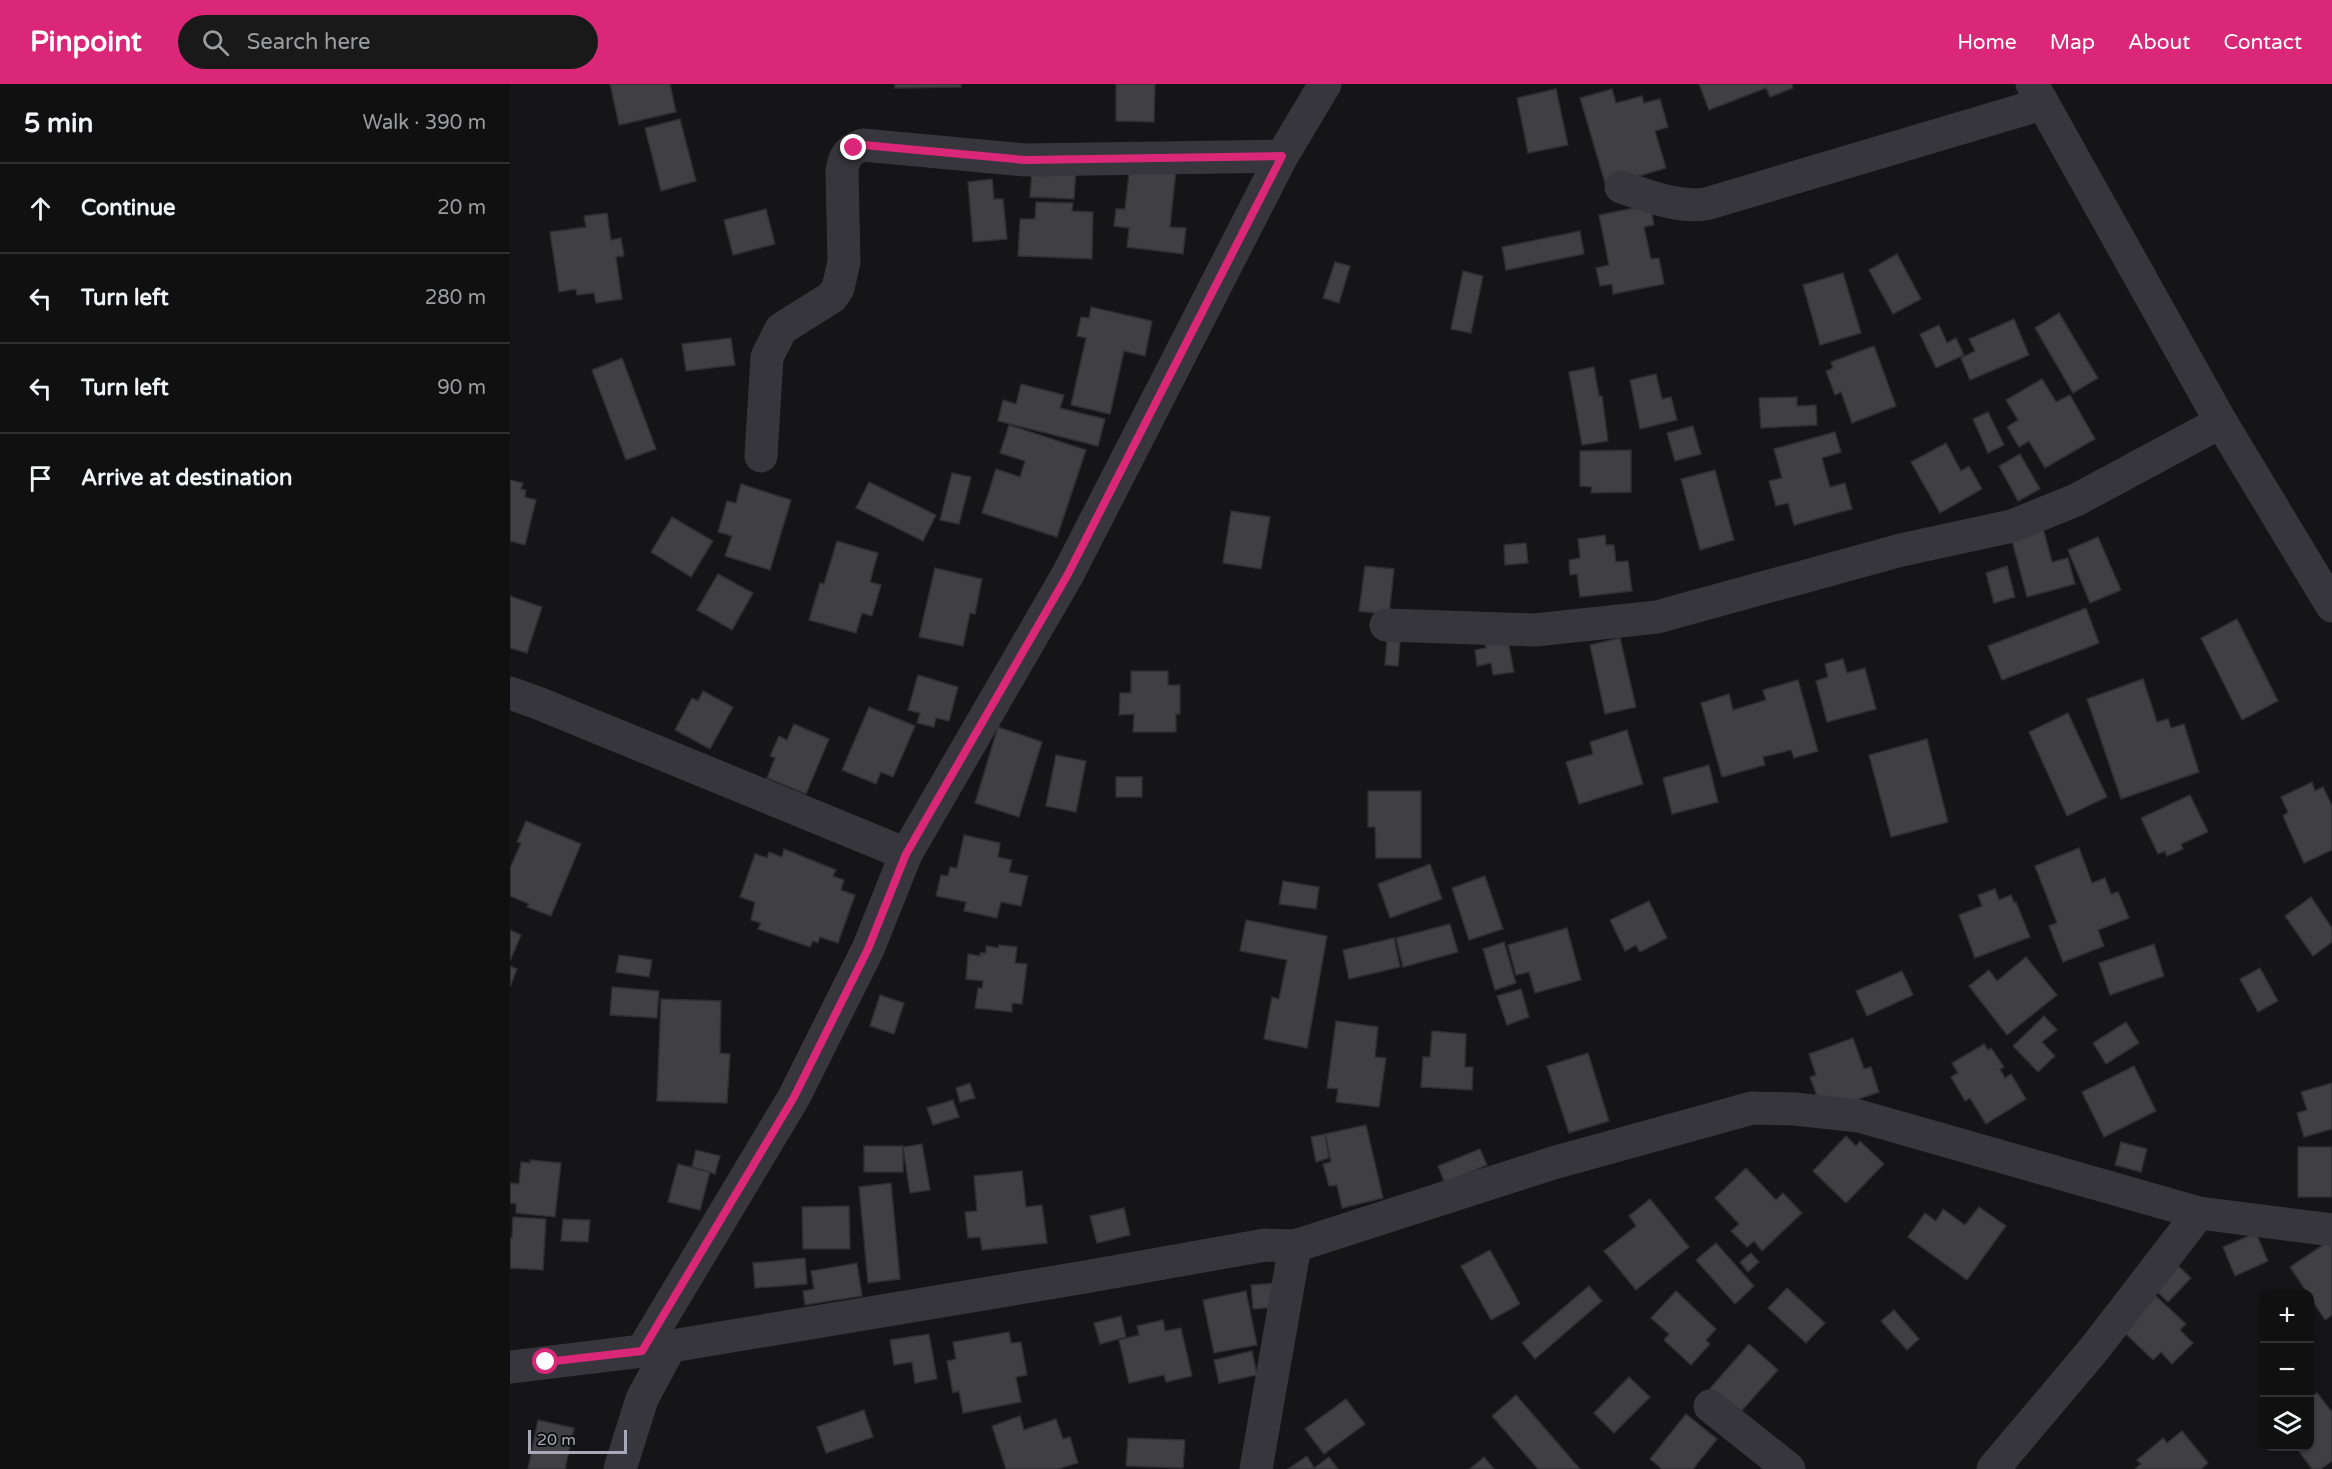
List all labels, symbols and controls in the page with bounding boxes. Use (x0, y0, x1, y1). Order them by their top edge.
search box (178, 15, 598, 69)
text: Pinpoint (30, 25, 142, 59)
icon: search (199, 26, 232, 59)
text: Search here (247, 29, 370, 55)
text: Home (1957, 30, 2017, 55)
text: Map (2050, 30, 2095, 55)
text: About (2128, 30, 2190, 55)
text: Contact (2223, 30, 2302, 55)
text: 5 min (24, 108, 93, 139)
text: Walk · 390 m (363, 111, 486, 135)
route end (840, 134, 866, 160)
icon: ahead (24, 192, 57, 225)
text: Continue (81, 195, 176, 221)
text: 20 m (437, 196, 486, 220)
icon: left (24, 282, 57, 315)
text: Turn left (81, 285, 169, 311)
text: 280 m (425, 286, 486, 310)
icon: left (24, 372, 57, 405)
text: Turn left (81, 375, 169, 401)
text: 90 m (437, 376, 486, 400)
icon: arrive (24, 462, 57, 495)
text: Arrive at destination (81, 465, 292, 491)
map controls (2260, 1289, 2314, 1451)
button: + (2260, 1289, 2314, 1343)
button: − (2260, 1343, 2314, 1397)
route start (532, 1348, 558, 1374)
button: layers (2260, 1397, 2314, 1451)
scale bar (528, 1427, 627, 1454)
text: 20 m (537, 1430, 576, 1450)

